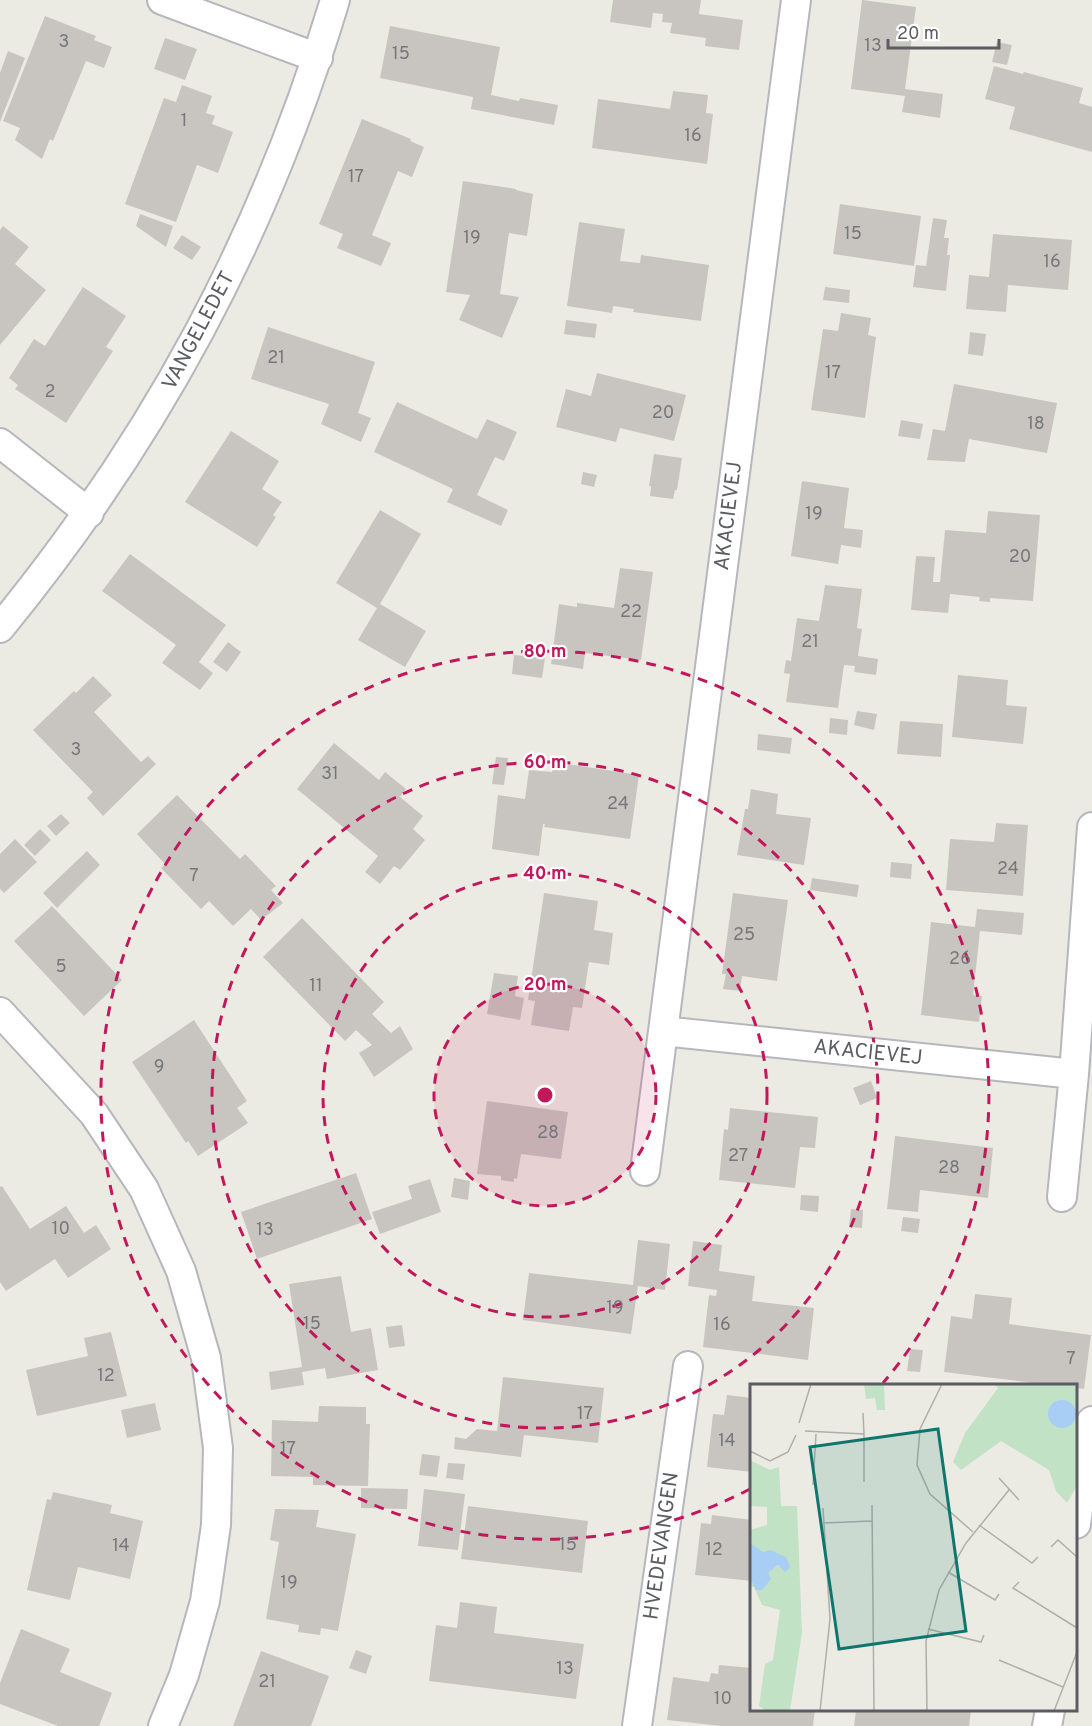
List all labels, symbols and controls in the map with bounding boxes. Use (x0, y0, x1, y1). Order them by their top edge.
scale bar (888, 12, 999, 50)
text: 20 m (897, 23, 939, 46)
house number: 3 (59, 31, 69, 54)
house number: 13 (864, 35, 882, 58)
house number: 15 (392, 43, 410, 66)
house number: 1 (181, 110, 187, 133)
house number: 16 (684, 125, 702, 148)
house number: 17 (348, 166, 364, 189)
house number: 15 (844, 223, 862, 246)
house number: 19 (463, 227, 481, 250)
house number: 16 (1043, 251, 1061, 274)
street label: VANGELEDET (156, 267, 242, 395)
house number: 21 (267, 347, 285, 370)
house number: 17 (825, 362, 841, 385)
house number: 2 (44, 381, 56, 404)
house number: 20 (652, 402, 674, 425)
house number: 18 (1027, 413, 1045, 436)
street label: AKACIEVEJ (709, 460, 749, 572)
house number: 19 (805, 503, 823, 526)
house number: 20 (1009, 546, 1031, 569)
house number: 22 (620, 601, 642, 624)
house number: 21 (801, 631, 819, 654)
text: 80 m (523, 641, 567, 664)
house number: 3 (71, 739, 81, 762)
text: 60 m (523, 752, 567, 775)
house number: 31 (321, 763, 339, 786)
house number: 24 (607, 793, 629, 816)
house number: 24 (997, 858, 1019, 881)
text: 40 m (523, 863, 567, 886)
house number: 7 (189, 865, 199, 888)
house number: 25 (733, 924, 755, 947)
house number: 26 (949, 948, 971, 971)
house number: 5 (55, 956, 67, 979)
text: 20 m (523, 974, 567, 997)
house number: 11 (309, 975, 323, 998)
street label: AKACIEVEJ (812, 1034, 924, 1072)
house number: 9 (154, 1056, 164, 1079)
centre of rings (535, 1085, 555, 1105)
house number: 28 (537, 1122, 559, 1145)
house number: 27 (728, 1145, 748, 1168)
house number: 28 (938, 1157, 960, 1180)
house number: 10 (52, 1218, 70, 1241)
house number: 13 (256, 1219, 274, 1242)
house number: 19 (606, 1297, 624, 1320)
house number: 15 (303, 1313, 321, 1336)
house number: 16 (713, 1314, 731, 1337)
house number: 7 (1066, 1348, 1076, 1371)
house number: 12 (97, 1365, 115, 1388)
inset map (750, 1384, 1077, 1711)
house number: 17 (577, 1403, 593, 1426)
house number: 14 (718, 1430, 736, 1453)
house number: 17 (280, 1438, 296, 1461)
street label: HVEDEVANGEN (638, 1470, 686, 1622)
house number: 15 (559, 1534, 577, 1557)
house number: 14 (112, 1535, 130, 1558)
house number: 12 (705, 1539, 723, 1562)
house number: 19 (280, 1572, 298, 1595)
house number: 13 (556, 1658, 574, 1681)
house number: 21 (258, 1671, 276, 1694)
house number: 10 (714, 1688, 732, 1711)

